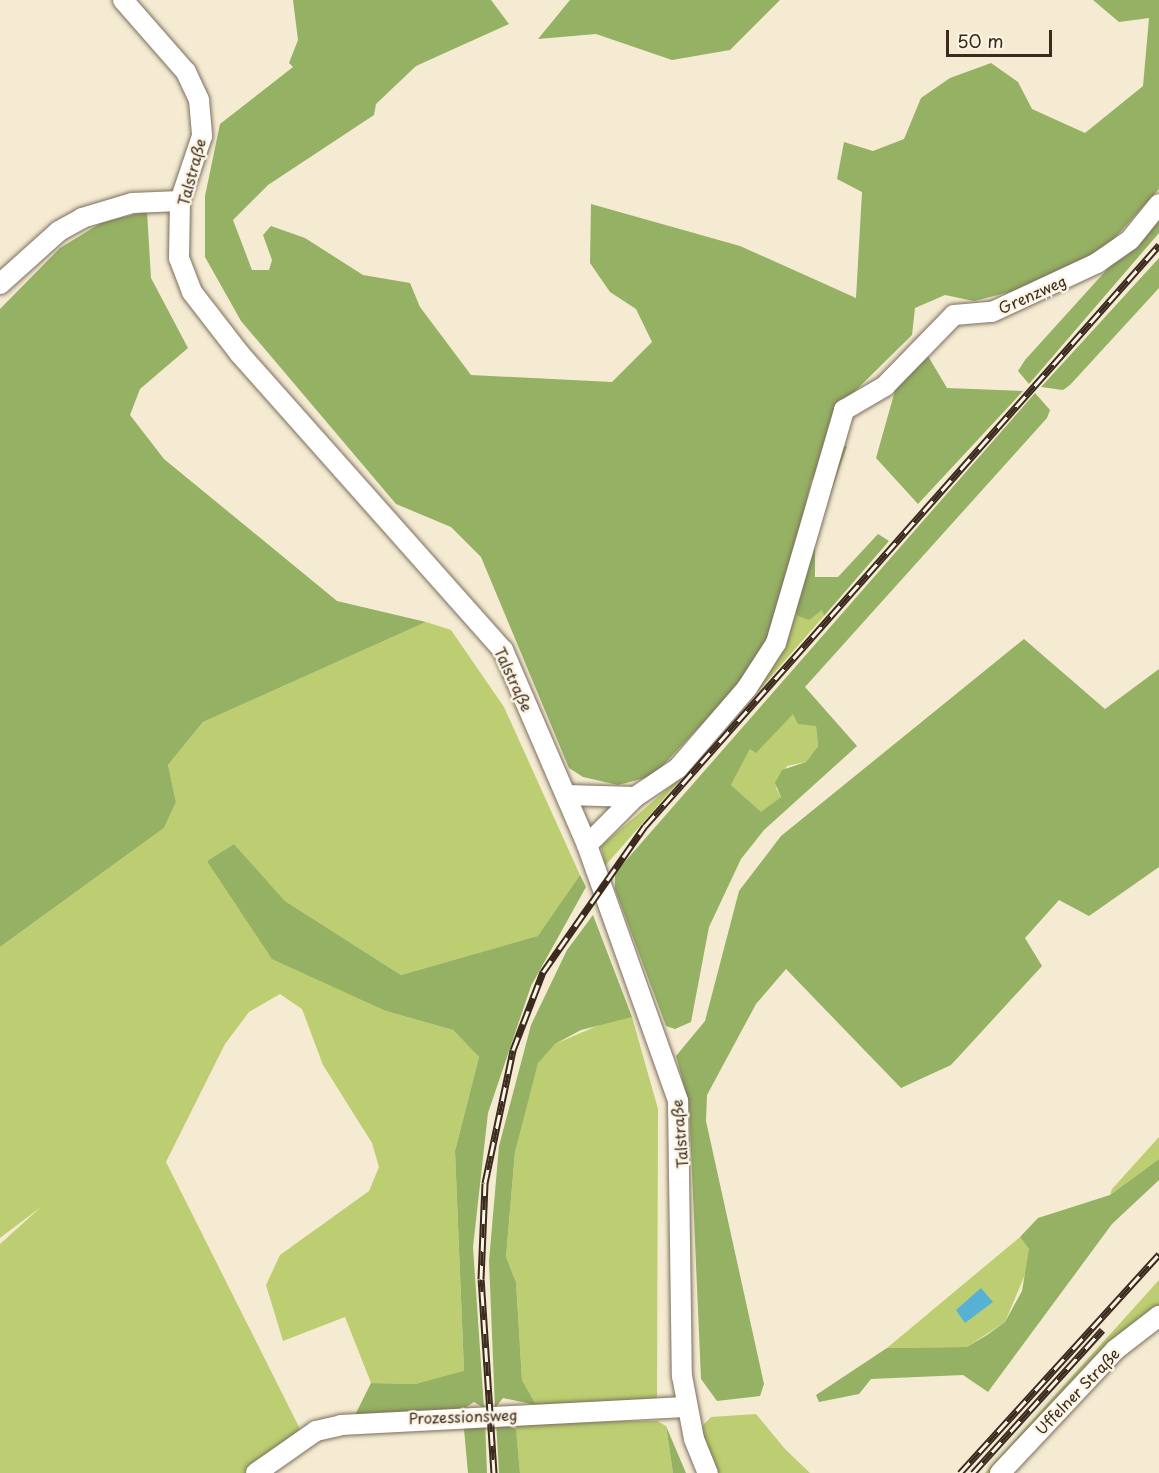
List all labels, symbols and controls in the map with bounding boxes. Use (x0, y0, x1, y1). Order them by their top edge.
scale bar (949, 18, 1056, 56)
text: 50 m (957, 27, 1004, 54)
street label: Talstraße (173, 136, 209, 208)
street label: Grenzweg (995, 271, 1069, 317)
street label: Talstraße (491, 644, 537, 714)
street label: Talstraße (667, 1099, 691, 1169)
street label: Uffelner Straße (1031, 1344, 1123, 1438)
street label: Prozessionsweg (408, 1405, 518, 1427)

